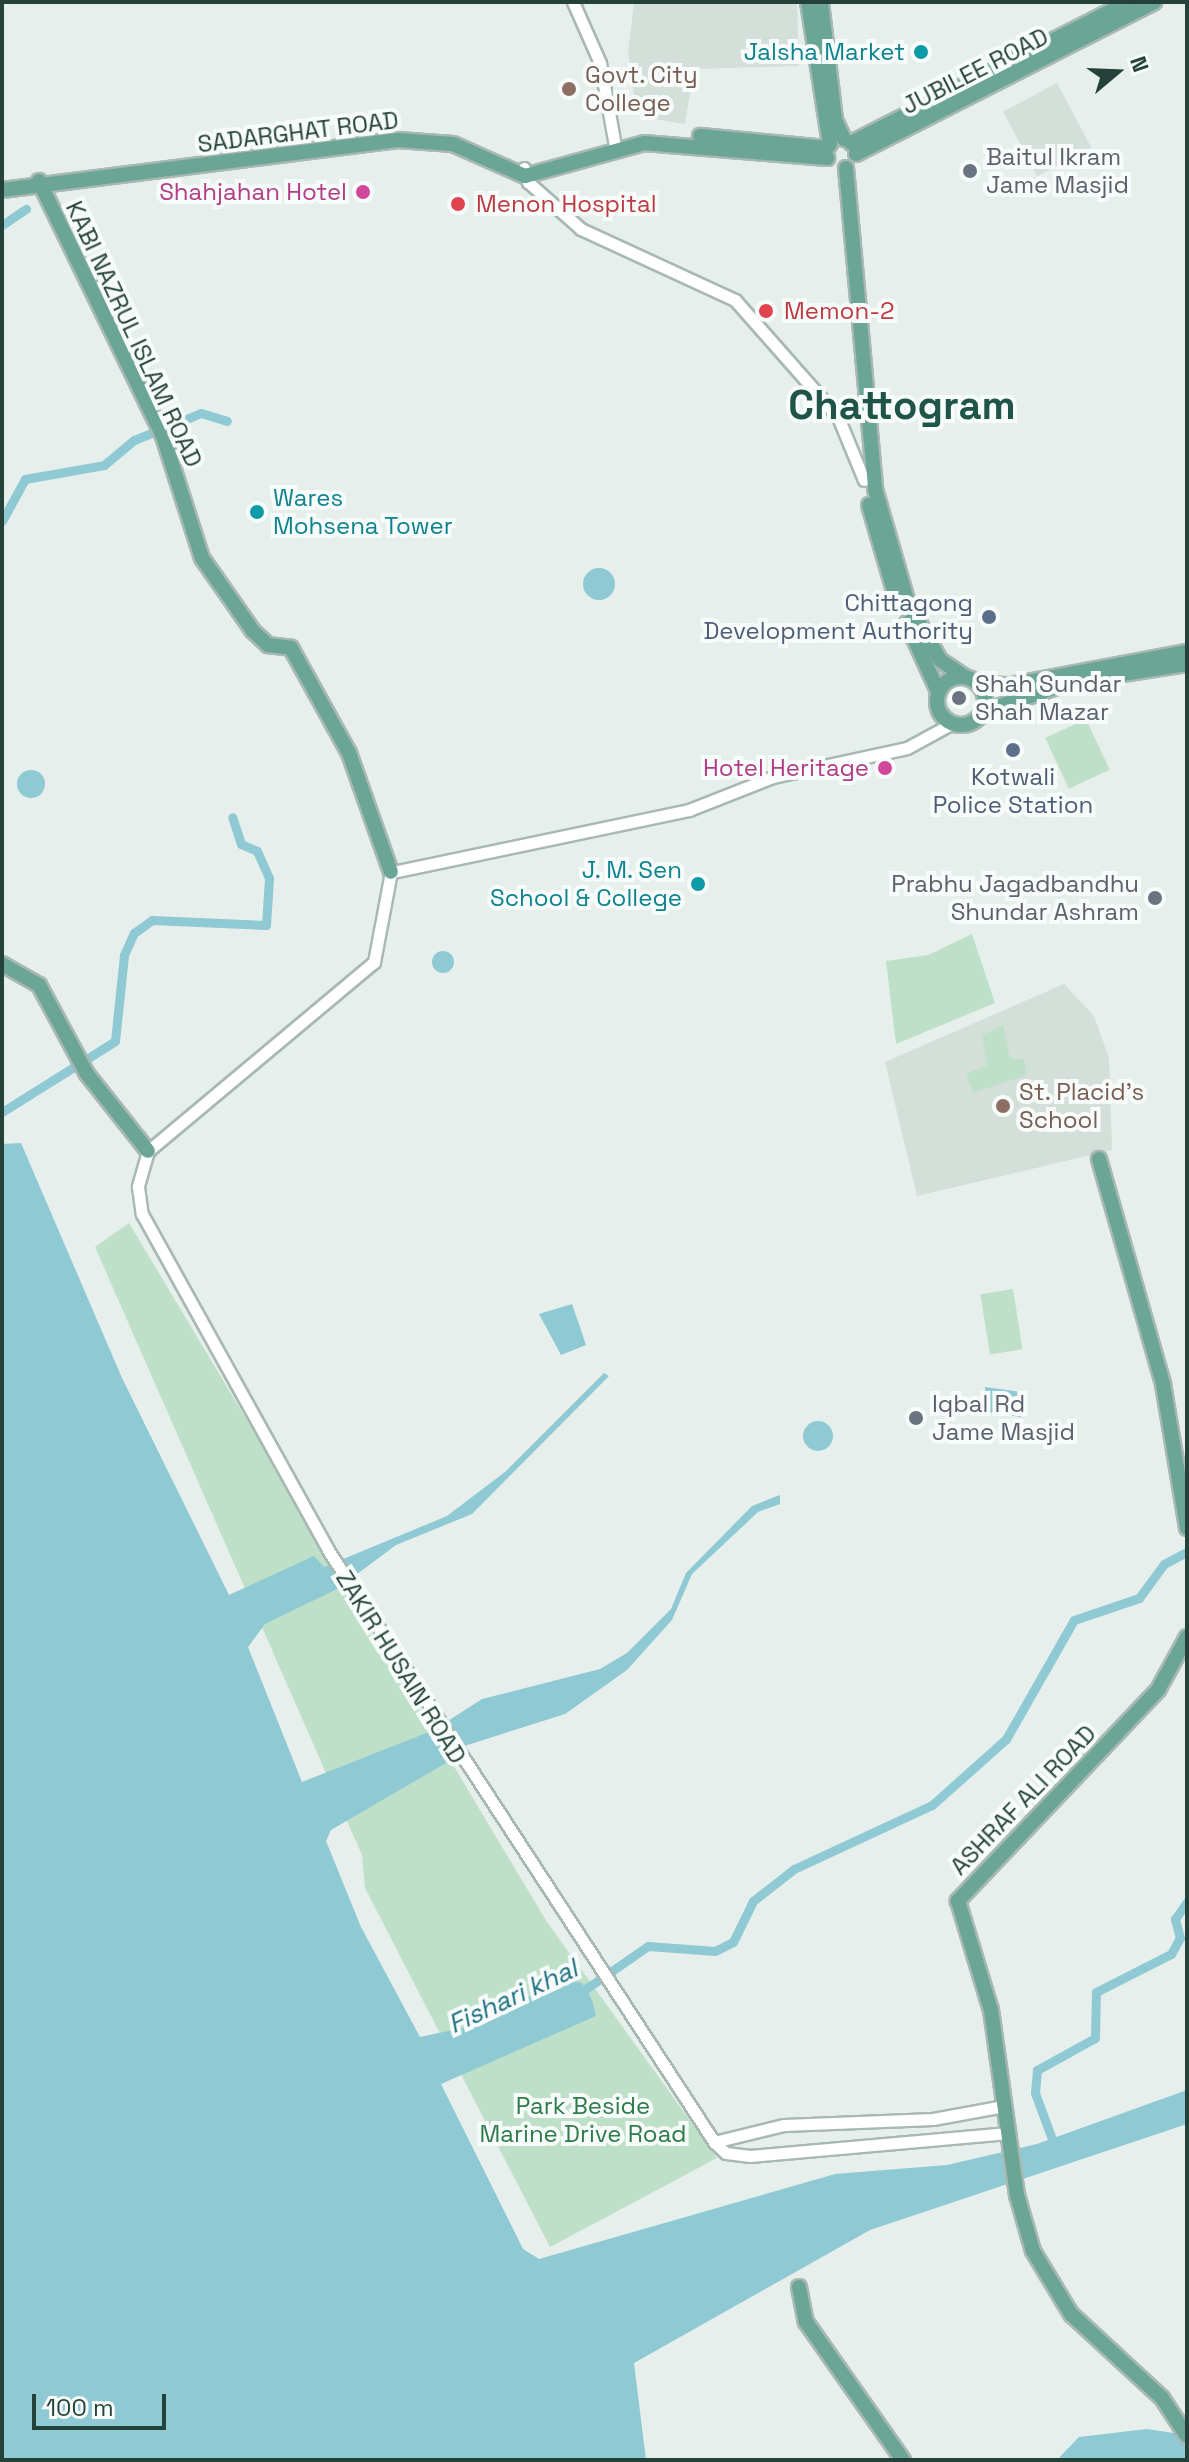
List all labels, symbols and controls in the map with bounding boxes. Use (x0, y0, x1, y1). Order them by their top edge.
street label: JUBILEE ROAD (897, 22, 1053, 120)
north arrow (1077, 32, 1157, 112)
place label: Jalsha Market (744, 38, 905, 66)
marker: Jalsha Market (912, 43, 930, 61)
text: N (1124, 53, 1155, 76)
place label: Govt. City College (585, 61, 698, 117)
marker: Govt. City College (560, 80, 578, 98)
street label: SADARGHAT ROAD (196, 105, 400, 159)
place label: Baitul Ikram Jame Masjid (986, 143, 1129, 199)
marker: Baitul Ikram Jame Masjid (961, 162, 979, 180)
place label: Shahjahan Hotel (159, 178, 347, 206)
marker: Shahjahan Hotel (354, 183, 372, 201)
place label: Menon Hospital (476, 190, 657, 218)
marker: Menon Hospital (447, 193, 469, 215)
street label: KABI NAZRUL ISLAM ROAD (60, 196, 208, 472)
place label: Memon-2 (784, 297, 895, 325)
marker: Memon-2 (755, 300, 777, 322)
district label: Chattogram (788, 382, 1016, 430)
place label: Wares Mohsena Tower (273, 484, 453, 540)
marker: Wares Mohsena Tower (248, 503, 266, 521)
place label: Chittagong Development Authority (703, 589, 973, 645)
marker: Chittagong Development Authority (980, 608, 998, 626)
place label: Shah Sundar Shah Mazar (975, 670, 1122, 726)
marker: Shah Sundar Shah Mazar (950, 689, 968, 707)
marker: Kotwali Police Station (1004, 741, 1022, 759)
place label: Hotel Heritage (703, 754, 869, 782)
marker: Hotel Heritage (876, 759, 894, 777)
place label: Kotwali Police Station (933, 763, 1093, 819)
place label: J. M. Sen School & College (490, 856, 682, 912)
place label: Prabhu Jagadbandhu Shundar Ashram (891, 870, 1139, 926)
marker: J. M. Sen School & College (689, 875, 707, 893)
marker: Prabhu Jagadbandhu Shundar Ashram (1146, 889, 1164, 907)
place label: St. Placid's School (1019, 1078, 1145, 1134)
marker: St. Placid's School (994, 1097, 1012, 1115)
place label: Iqbal Rd Jame Masjid (932, 1390, 1075, 1446)
marker: Iqbal Rd Jame Masjid (907, 1409, 925, 1427)
street label: ZAKIR HUSAIN ROAD (330, 1565, 472, 1769)
street label: ASHRAF ALI ROAD (944, 1719, 1102, 1881)
water label: Fishari khal (443, 1953, 583, 2041)
park label: Park Beside Marine Drive Road (479, 2092, 687, 2148)
scale bar (36, 2378, 170, 2428)
text: 100 m (46, 2392, 114, 2423)

